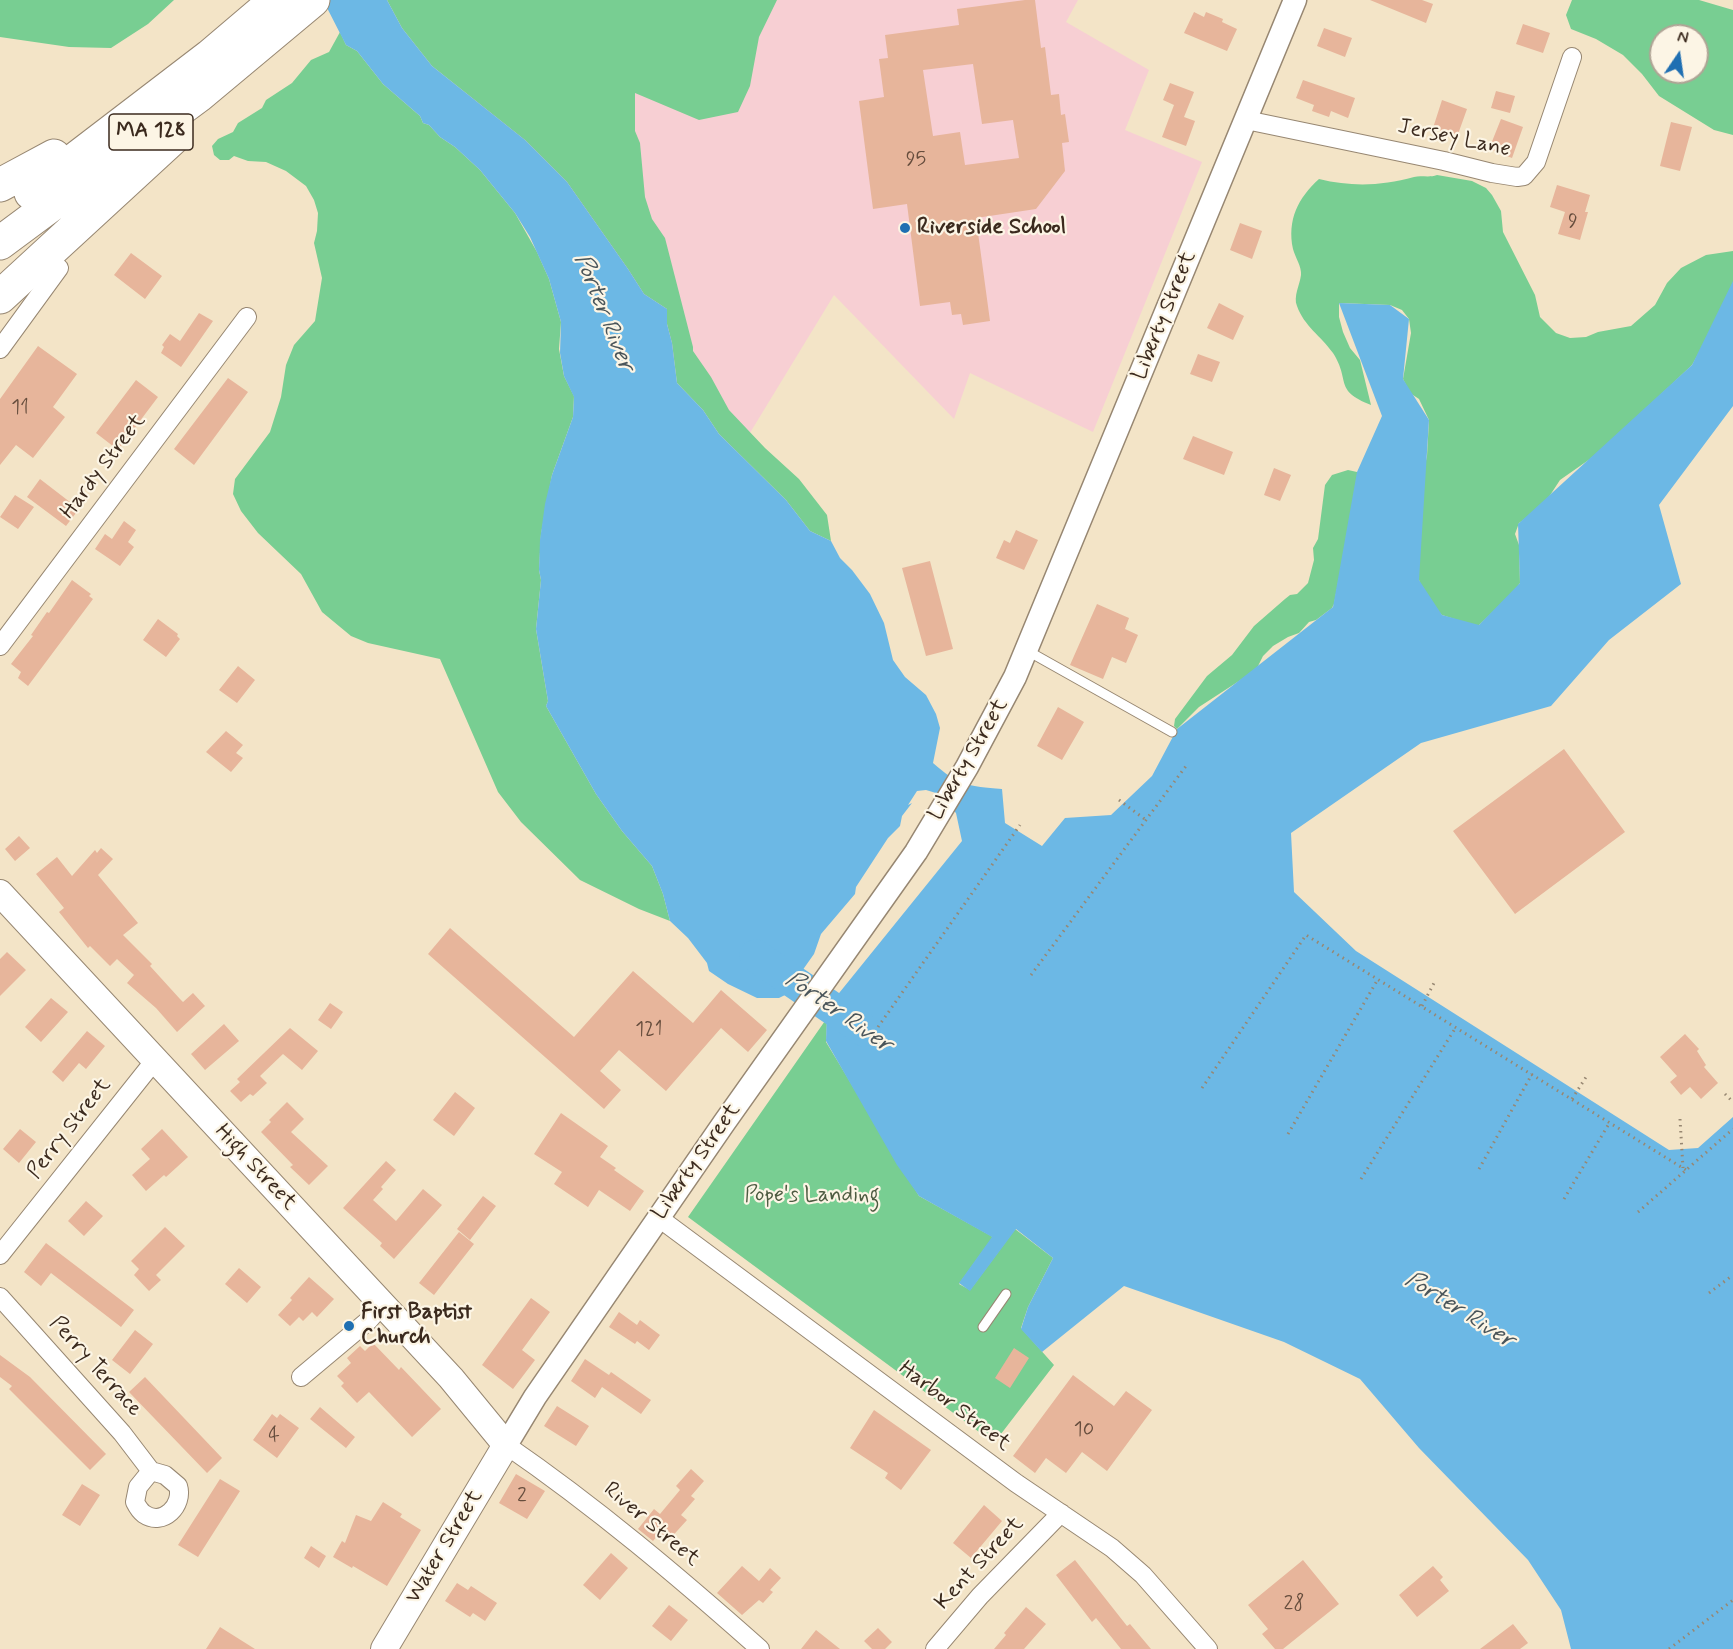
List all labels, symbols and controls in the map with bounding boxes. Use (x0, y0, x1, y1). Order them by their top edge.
north arrow (1649, 24, 1709, 84)
text: N (1675, 26, 1690, 49)
road number: MA 128 (109, 114, 193, 150)
street label: Jersey Lane (1395, 114, 1513, 164)
house number: 95 (906, 149, 926, 173)
house number: 9 (1568, 211, 1578, 235)
place label: Riverside School (917, 215, 1066, 241)
marker: Riverside School (898, 221, 912, 235)
street label: Liberty Street (1127, 248, 1203, 384)
water label: Porter River (567, 250, 639, 376)
house number: 11 (11, 397, 29, 421)
street label: Hardy Street (56, 409, 152, 525)
street label: Liberty Street (923, 694, 1015, 826)
water label: Porter River (779, 966, 897, 1060)
house number: 121 (635, 1019, 663, 1043)
street label: Perry Street (22, 1073, 118, 1185)
street label: Liberty Street (647, 1099, 747, 1225)
street label: High Street (208, 1119, 302, 1217)
park label: Pope's Landing (744, 1183, 880, 1209)
water label: Porter River (1399, 1266, 1519, 1356)
place label: First Baptist Church (361, 1300, 472, 1352)
street label: Perry Terrace (43, 1311, 147, 1423)
marker: First Baptist Church (342, 1319, 356, 1333)
street label: Harbor Street (893, 1356, 1015, 1458)
house number: 10 (1074, 1419, 1094, 1443)
house number: 4 (268, 1425, 280, 1449)
street label: River Street (597, 1477, 705, 1573)
street label: Water Street (401, 1485, 489, 1609)
house number: 2 (517, 1485, 527, 1509)
street label: Kent Street (930, 1512, 1030, 1616)
house number: 28 (1284, 1593, 1304, 1617)

